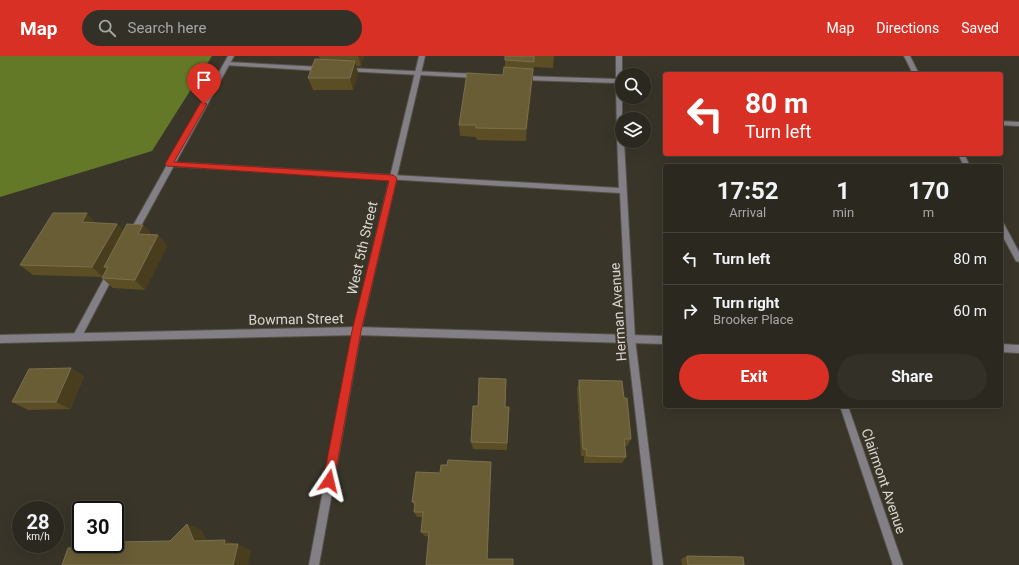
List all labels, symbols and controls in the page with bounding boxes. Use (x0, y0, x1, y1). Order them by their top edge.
search box (82, 10, 362, 46)
text: Map (20, 17, 58, 40)
icon: search (96, 17, 118, 39)
text: Search here (128, 19, 206, 37)
text: Map (827, 20, 854, 36)
text: Directions (876, 20, 939, 36)
text: Saved (961, 20, 999, 36)
pin (187, 63, 221, 104)
map controls (615, 68, 651, 148)
button: search (615, 68, 651, 104)
icon: arrive (193, 69, 215, 91)
text: 80 m (745, 87, 808, 120)
icon: left (679, 88, 731, 140)
button: layers (615, 112, 651, 148)
text: Turn left (745, 121, 811, 142)
text: 17:52 (717, 177, 779, 205)
text: 1 (836, 177, 850, 205)
text: 170 (908, 177, 949, 205)
street label: West 5th Street (343, 199, 381, 296)
text: Arrival (729, 205, 766, 220)
text: min (832, 205, 854, 220)
text: m (923, 205, 934, 220)
icon: left (679, 248, 701, 270)
text: Turn left (713, 250, 770, 268)
text: 80 m (953, 250, 987, 268)
street label: Herman Avenue (607, 262, 629, 362)
text: Turn right (713, 294, 779, 312)
icon: right (679, 300, 701, 322)
text: 60 m (953, 302, 987, 320)
street label: Bowman Street (248, 310, 344, 328)
text: Brooker Place (713, 312, 793, 327)
button: Exit (679, 354, 829, 400)
button: Share (837, 354, 987, 400)
street label: Clairmont Avenue (859, 426, 909, 536)
position arrow (308, 460, 350, 502)
speed limit sign: 30 (72, 501, 124, 553)
text: 28 (27, 510, 49, 534)
text: km/h (26, 531, 50, 542)

